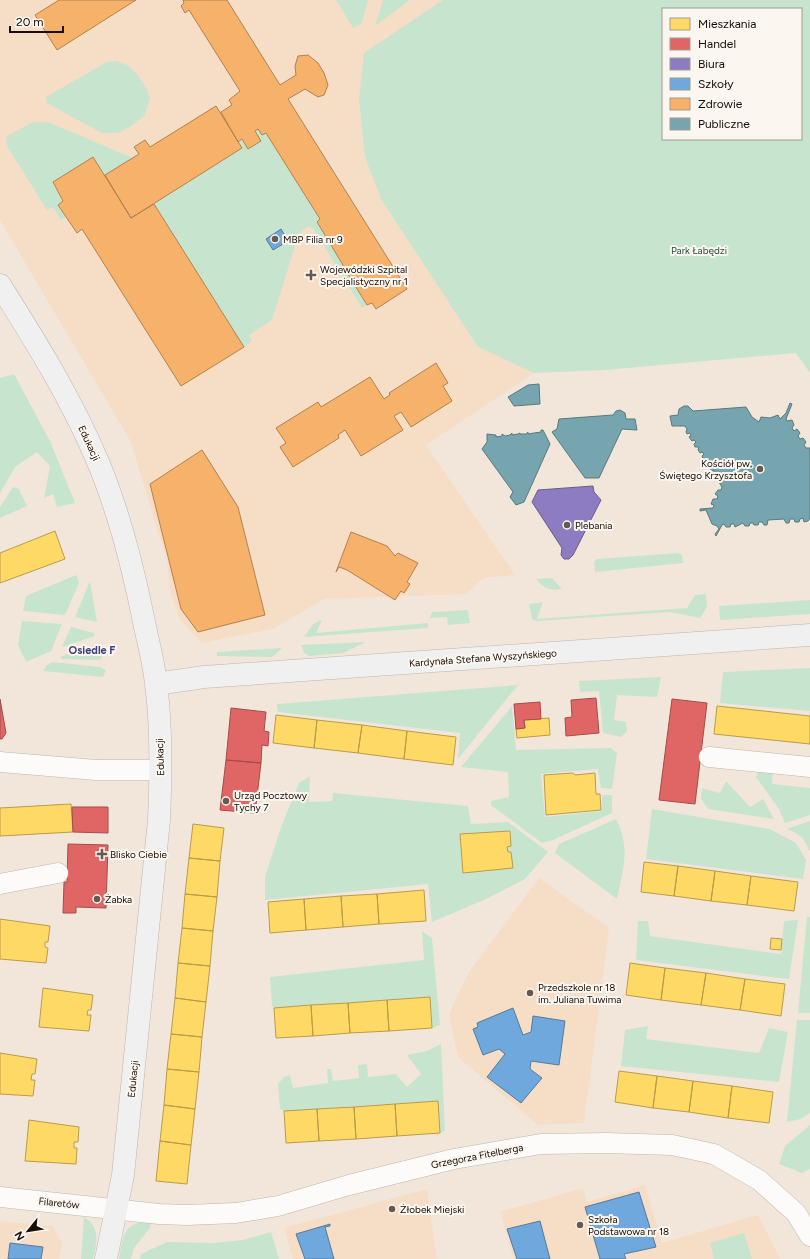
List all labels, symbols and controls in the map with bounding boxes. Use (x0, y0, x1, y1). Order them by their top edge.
scale bar (10, 8, 63, 34)
legend (662, 8, 802, 140)
text: 20 m (16, 15, 44, 29)
text: Mieszkania (698, 17, 756, 31)
text: Handel (698, 37, 736, 51)
text: Biura (698, 57, 725, 71)
text: Szkoły (698, 77, 734, 91)
text: Zdrowie (698, 97, 743, 111)
text: Publiczne (698, 117, 750, 131)
place label: MBP Filia nr 9 (283, 233, 343, 246)
marker: MBP Filia nr 9 (270, 234, 280, 244)
park label: Park Łabędzi (671, 244, 727, 257)
place label: Wojewódzki Szpital Specjalistyczny nr 1 (320, 263, 408, 288)
marker: Wojewódzki Szpital Specjalistyczny nr 1 (305, 269, 317, 281)
street label: Edukacji (75, 423, 103, 463)
place label: Kościół pw. Świętego Krzysztofa (659, 457, 752, 482)
marker: Kościół pw. Świętego Krzysztofa (755, 464, 765, 474)
place label: Plebania (575, 519, 612, 532)
marker: Plebania (562, 520, 572, 530)
district label: Osiedle F (69, 644, 115, 657)
street label: Kardynała Stefana Wyszyńskiego (409, 646, 558, 670)
street label: Edukacji (153, 738, 167, 776)
place label: Urząd Pocztowy Tychy 7 (234, 789, 308, 814)
marker: Urząd Pocztowy Tychy 7 (221, 796, 231, 806)
place label: Blisko Ciebie (110, 848, 167, 861)
marker: Blisko Ciebie (97, 849, 107, 859)
place label: Żabka (105, 893, 132, 906)
marker: Żabka (92, 894, 102, 904)
place label: Przedszkole nr 18 im. Juliana Tuwima (538, 981, 621, 1006)
marker: Przedszkole nr 18 im. Juliana Tuwima (525, 988, 535, 998)
street label: Edukacji (125, 1060, 141, 1098)
street label: Grzegorza Fitelberga (430, 1141, 524, 1171)
street label: Filaretów (38, 1194, 80, 1212)
place label: Żłobek Miejski (400, 1203, 464, 1216)
marker: Żłobek Miejski (387, 1204, 397, 1214)
north arrow (8, 1211, 48, 1251)
place label: Szkoła Podstawowa nr 18 (588, 1213, 669, 1238)
marker: Szkoła Podstawowa nr 18 (575, 1220, 585, 1230)
text: N (12, 1229, 28, 1243)

